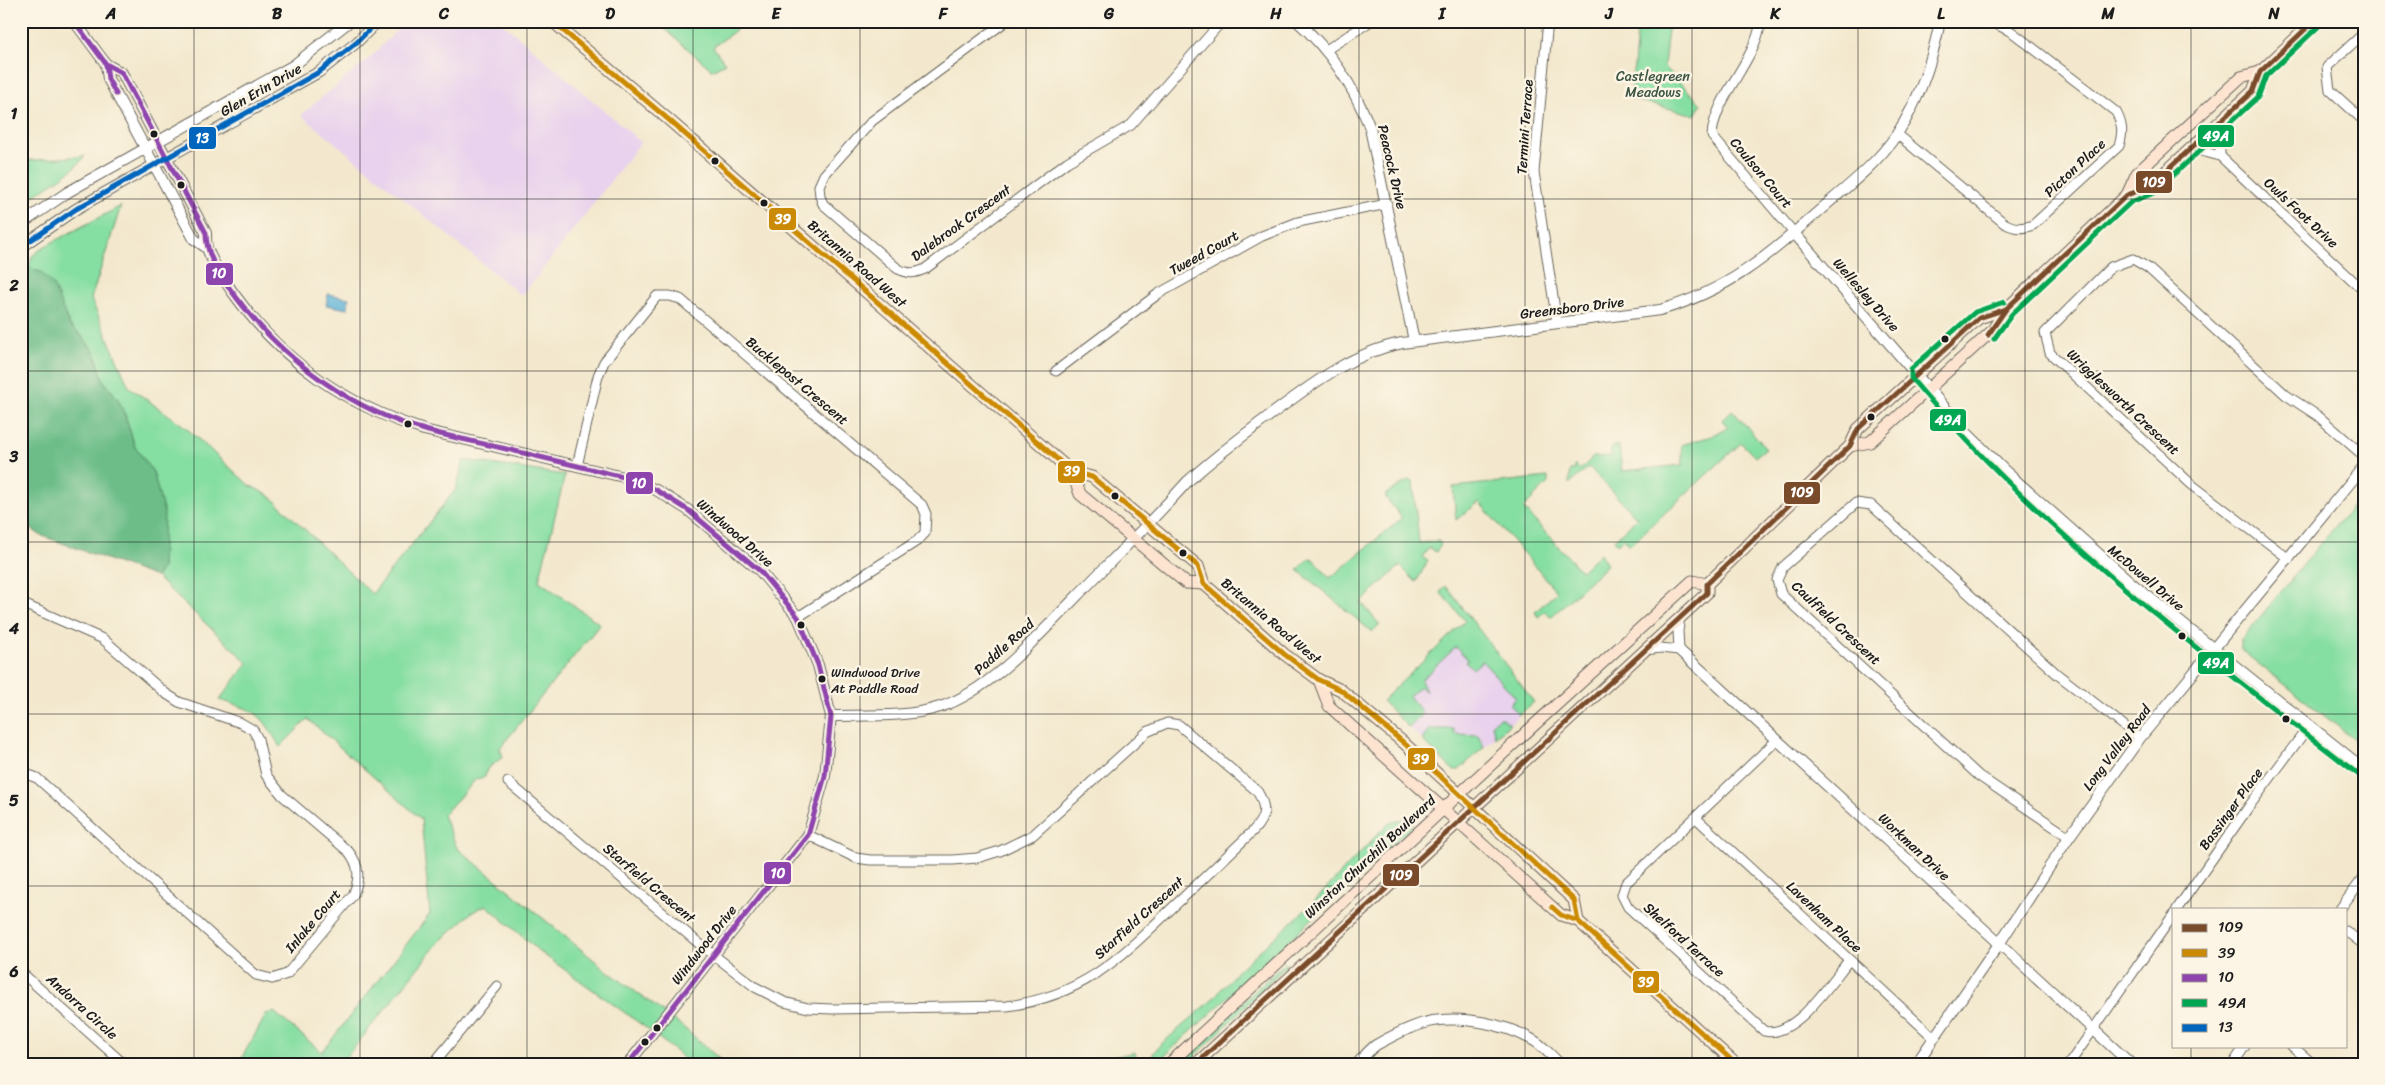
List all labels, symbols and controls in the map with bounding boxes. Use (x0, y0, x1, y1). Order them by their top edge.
text: A (105, 0, 116, 28)
text: B (272, 0, 283, 28)
text: C (438, 0, 450, 28)
text: D (605, 0, 615, 28)
text: E (772, 0, 782, 28)
text: F (938, 0, 949, 28)
text: G (1103, 0, 1115, 28)
text: H (1269, 0, 1282, 28)
text: I (1438, 0, 1447, 28)
text: J (1604, 0, 1614, 28)
text: K (1769, 0, 1781, 28)
text: L (1937, 0, 1945, 28)
text: M (2100, 0, 2115, 28)
text: N (2267, 0, 2280, 28)
street label: Glen Erin Drive (215, 56, 307, 124)
park label: Castlegreen Meadows (1616, 64, 1690, 105)
street label: Termini Terrace (1509, 78, 1541, 175)
text: 1 (11, 99, 18, 128)
street label: Peacock Drive (1370, 122, 1414, 212)
line badge: 49A (2197, 124, 2235, 148)
text: 49A (2202, 124, 2229, 149)
line badge: 13 (188, 126, 217, 150)
text: 13 (195, 126, 209, 151)
unlabelled marker (149, 129, 159, 139)
street label: Coulson Court (1723, 132, 1799, 214)
street label: Picton Place (2038, 132, 2112, 204)
unlabelled marker (710, 156, 720, 166)
line badge: 109 (2135, 170, 2173, 194)
text: 109 (2142, 170, 2166, 195)
street label: Owls Foot Drive (2258, 171, 2344, 255)
street label: Dalebrook Crescent (905, 177, 1018, 268)
unlabelled marker (176, 180, 186, 190)
unlabelled marker (759, 198, 769, 208)
line badge: 39 (768, 207, 797, 231)
text: 39 (774, 207, 792, 232)
street label: Britannia Road West (802, 214, 913, 315)
street label: Tweed Court (1164, 223, 1244, 283)
street label: Wellesley Drive (1826, 252, 1906, 338)
text: 10 (212, 261, 227, 286)
line badge: 10 (205, 262, 234, 286)
text: 2 (8, 271, 19, 300)
street label: Greensboro Drive (1519, 289, 1626, 327)
street label: Bucklepost Crescent (740, 330, 854, 432)
unlabelled marker (1940, 334, 1950, 344)
street label: Wrigglesworth Crescent (2061, 343, 2185, 461)
line badge: 49A (1929, 408, 1967, 432)
text: 49A (1934, 408, 1961, 433)
unlabelled marker (1866, 412, 1876, 422)
unlabelled marker (403, 419, 413, 429)
text: 3 (9, 442, 19, 471)
text: 39 (1063, 459, 1081, 484)
line badge: 39 (1057, 460, 1086, 484)
line badge: 10 (625, 471, 654, 495)
text: 10 (632, 471, 647, 496)
text: 109 (1790, 480, 1814, 505)
line badge: 109 (1783, 481, 1821, 505)
unlabelled marker (1110, 491, 1120, 501)
street label: Windwood Drive (691, 492, 779, 574)
street label: McDowell Drive (2102, 538, 2190, 618)
unlabelled marker (1178, 548, 1188, 558)
street label: Britannia Road West (1215, 571, 1328, 672)
street label: Caulfield Crescent (1785, 575, 1887, 671)
street label: Paddle Road (968, 612, 1041, 681)
text: 4 (8, 614, 19, 643)
unlabelled marker (796, 620, 806, 630)
unlabelled marker (2177, 631, 2187, 641)
line badge: 49A (2197, 651, 2235, 675)
text: 49A (2202, 651, 2229, 676)
place label: Windwood Drive At Paddle Road (830, 661, 920, 700)
marker: Windwood Drive At Paddle Road (817, 674, 827, 684)
street label: Long Valley Road (2076, 698, 2159, 797)
unlabelled marker (2281, 714, 2291, 724)
line badge: 39 (1407, 747, 1436, 771)
text: 39 (1412, 747, 1430, 772)
street label: Bassinger Place (2192, 762, 2270, 856)
text: 5 (9, 786, 19, 815)
street label: Winston Churchill Boulevard (1298, 788, 1443, 925)
street label: Workman Drive (1872, 807, 1956, 887)
street label: Starfield Crescent (597, 837, 702, 930)
line badge: 10 (763, 861, 792, 885)
text: 10 (771, 861, 786, 886)
line badge: 109 (1382, 863, 1420, 887)
text: 109 (1389, 863, 1413, 888)
street label: Starfield Crescent (1088, 869, 1191, 966)
street label: Lavenham Place (1780, 875, 1868, 959)
street label: Inlake Court (278, 883, 347, 959)
street label: Shelford Terrace (1637, 896, 1731, 984)
street label: Windwood Drive (665, 899, 743, 991)
legend (2172, 908, 2348, 1048)
text: 109 (2218, 914, 2243, 940)
text: 39 (2218, 940, 2235, 966)
text: 6 (8, 957, 19, 986)
text: 10 (2218, 964, 2234, 990)
street label: Andorra Circle (39, 967, 124, 1046)
line badge: 39 (1632, 970, 1660, 994)
text: 39 (1637, 970, 1655, 995)
text: 49A (2218, 990, 2246, 1016)
text: 13 (2218, 1014, 2233, 1040)
unlabelled marker (652, 1023, 662, 1033)
unlabelled marker (640, 1037, 650, 1047)

